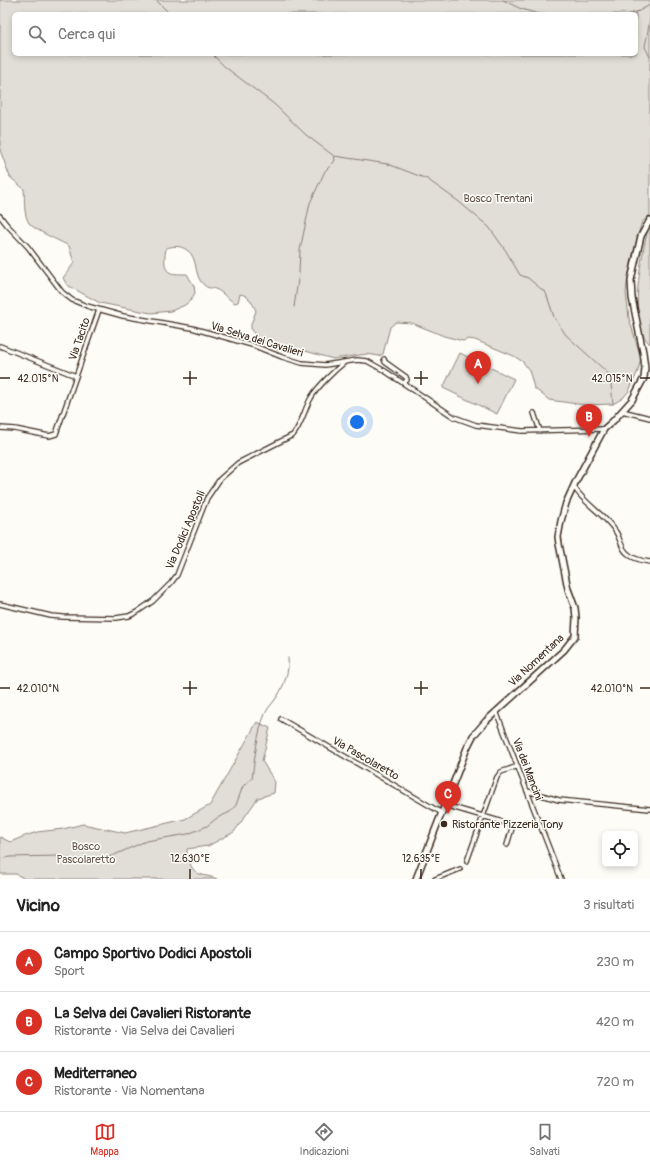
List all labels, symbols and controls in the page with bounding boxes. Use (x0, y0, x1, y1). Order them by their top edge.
search box (12, 12, 638, 56)
icon: search (26, 23, 48, 45)
text: Cerca qui (58, 25, 115, 44)
park label: Bosco Trentani (463, 192, 533, 205)
street label: Via Tacito (66, 316, 93, 362)
street label: Via Selva dei Cavalieri (209, 319, 305, 360)
pin: A (465, 351, 491, 384)
text: 42.015°N (18, 373, 59, 385)
text: 42.015°N (592, 373, 633, 385)
pin: B (576, 404, 602, 437)
your location (347, 412, 367, 432)
street label: Via Dodici Apostoli (163, 489, 208, 571)
street label: Via Nomentana (506, 631, 567, 689)
text: 42.010°N (17, 683, 59, 695)
text: 42.010°N (591, 683, 633, 695)
street label: Via Pascolaretto (330, 734, 401, 783)
street label: Via dei Mancini (510, 736, 545, 802)
pin: C (435, 781, 461, 814)
place label: Ristorante Pizzeria Tony (452, 818, 563, 831)
marker: Ristorante Pizzeria Tony (439, 819, 449, 829)
map controls (602, 831, 638, 867)
button: locate (602, 831, 638, 867)
park label: Bosco Pascolaretto (57, 840, 115, 866)
text: 12.630°E (170, 853, 210, 865)
text: 12.635°E (402, 853, 440, 865)
text: Vicino (16, 895, 60, 916)
text: 3 risultati (583, 897, 634, 913)
text: Campo Sportivo Dodici Apostoli (54, 944, 251, 963)
text: A (25, 954, 33, 970)
text: 230 m (597, 954, 634, 970)
text: Sport (54, 963, 85, 979)
text: La Selva dei Cavalieri Ristorante (54, 1004, 251, 1023)
text: B (25, 1014, 33, 1030)
text: 420 m (596, 1014, 634, 1030)
text: Ristorante · Via Selva dei Cavalieri (54, 1023, 234, 1039)
text: Mediterraneo (54, 1064, 137, 1083)
text: C (25, 1074, 33, 1090)
text: 720 m (597, 1074, 634, 1090)
text: Ristorante · Via Nomentana (54, 1083, 204, 1099)
tab: Mappa (90, 1121, 119, 1158)
tab: Indicazioni (300, 1121, 349, 1158)
tab: Salvati (529, 1121, 560, 1158)

